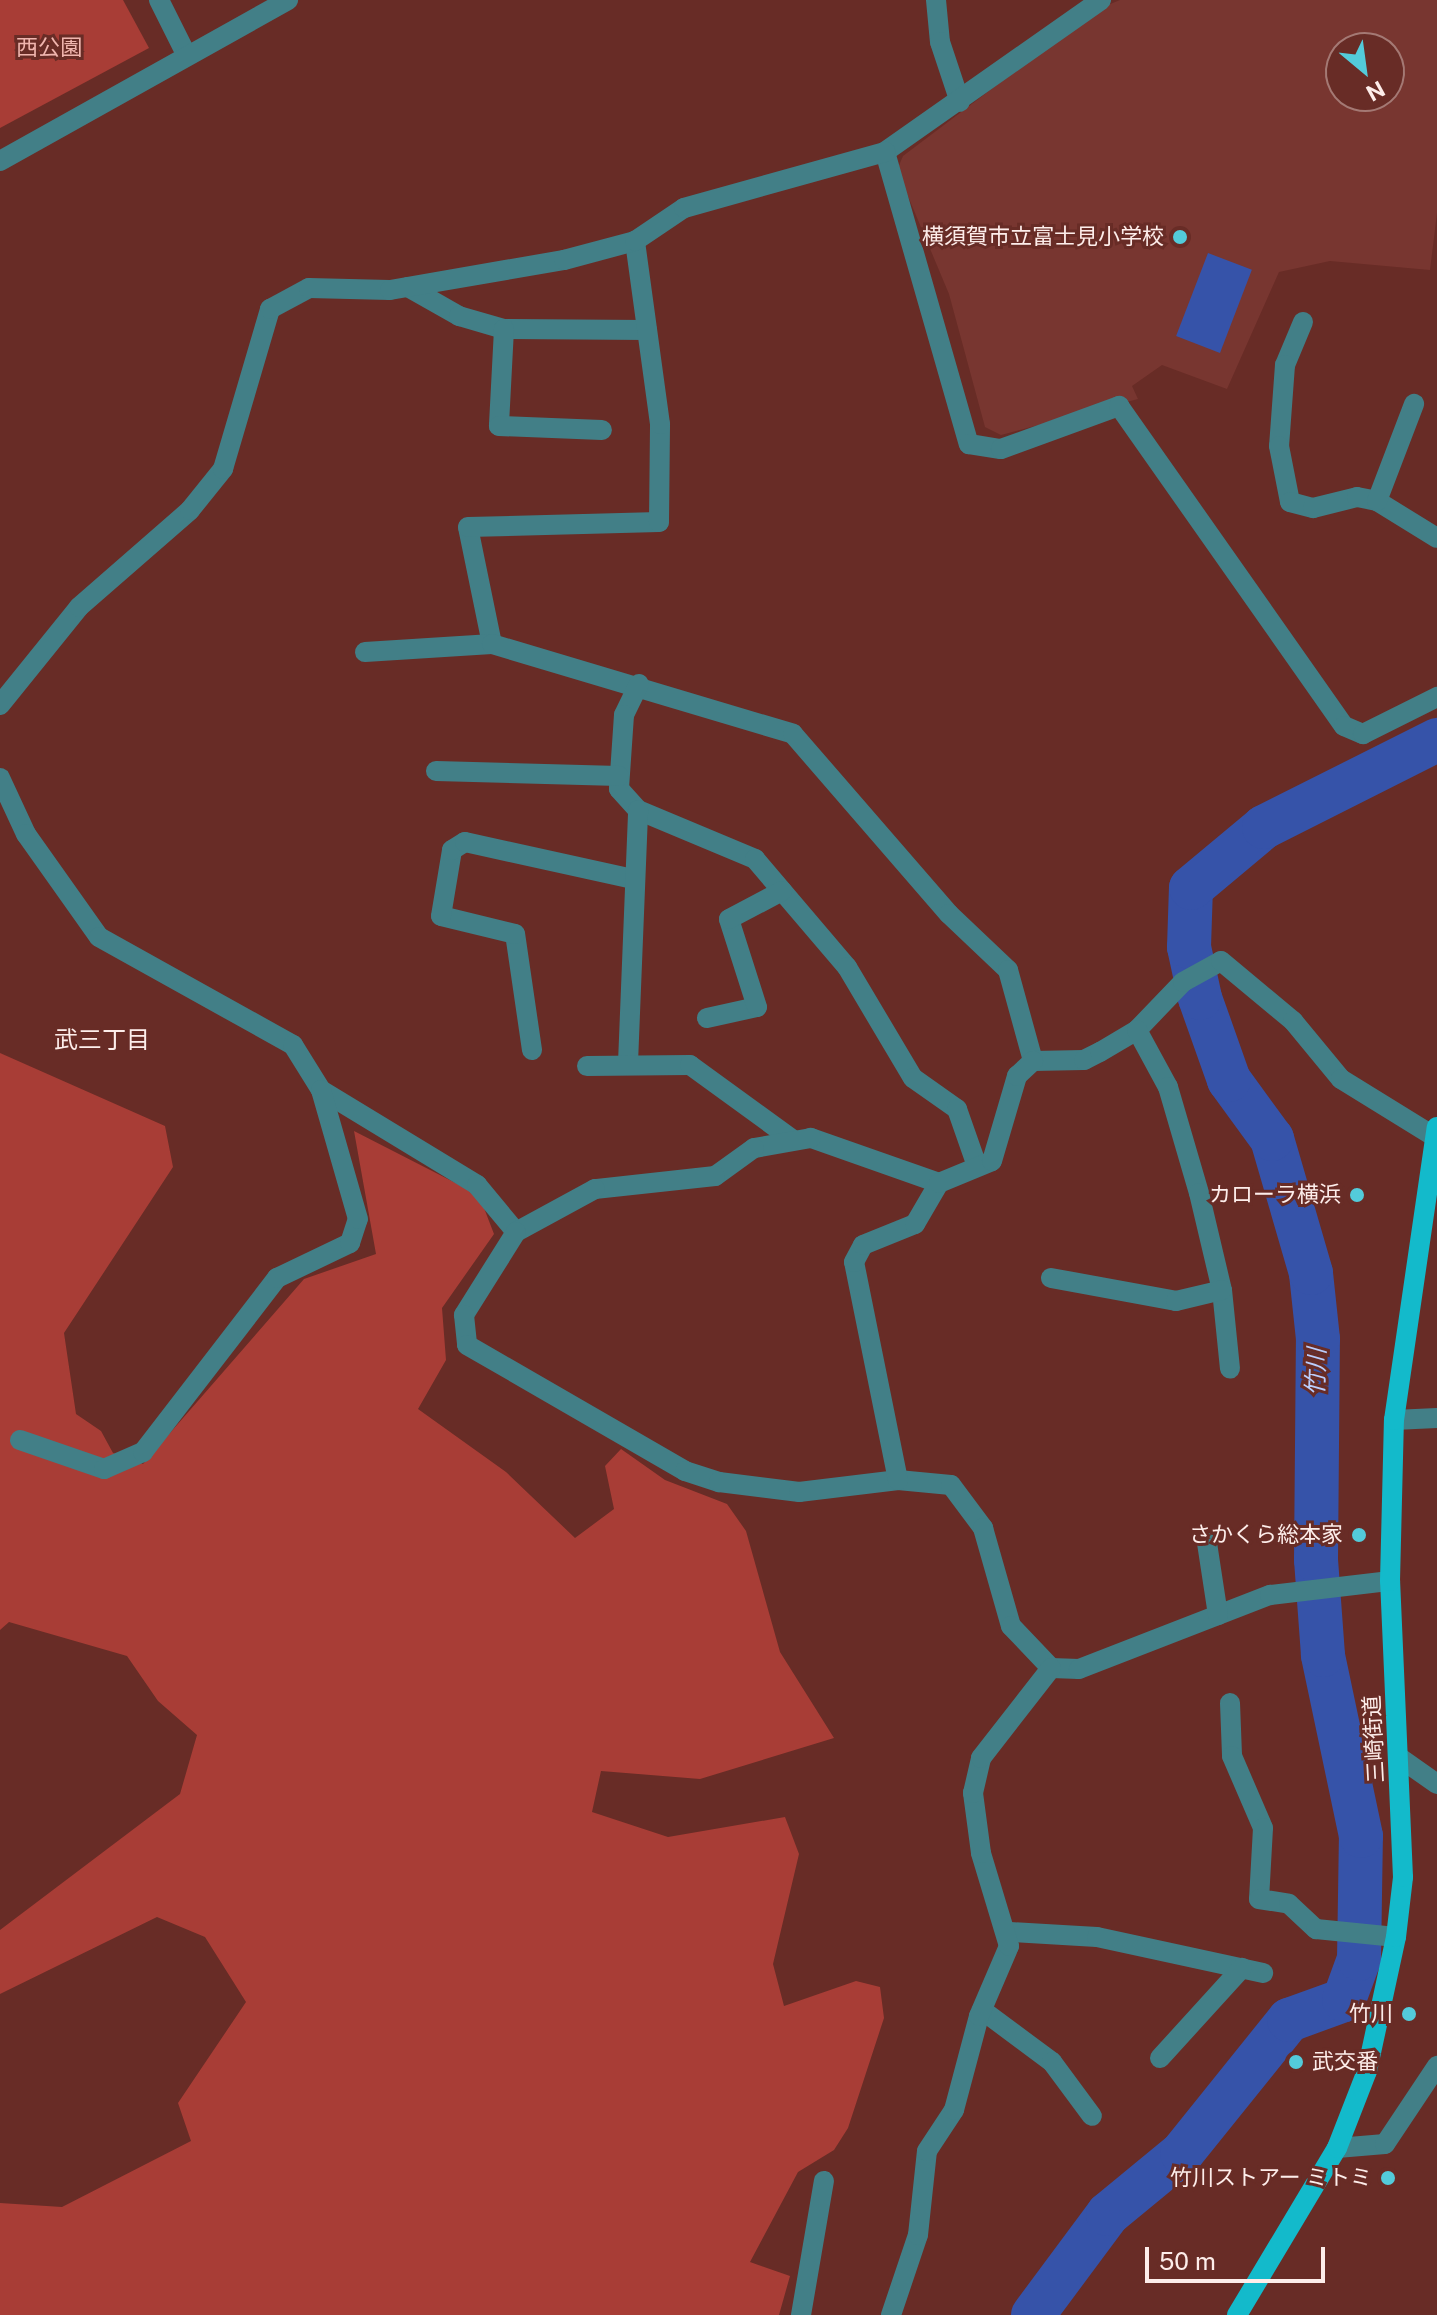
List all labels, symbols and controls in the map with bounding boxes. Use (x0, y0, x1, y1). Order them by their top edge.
north arrow (1325, 32, 1405, 112)
park label: 西公園 (16, 35, 82, 61)
text: N (1362, 76, 1389, 107)
place label: 横須賀市立富士見小学校 (922, 224, 1164, 250)
marker: 横須賀市立富士見小学校 (1171, 228, 1189, 246)
district label: 武三丁目 (54, 1026, 150, 1054)
place label: カローラ横浜 (1209, 1182, 1341, 1208)
marker: カローラ横浜 (1348, 1186, 1366, 1204)
water label: 竹川 (1301, 1348, 1331, 1396)
place label: さかくら総本家 (1189, 1522, 1343, 1548)
marker: さかくら総本家 (1350, 1526, 1368, 1544)
street label: 三崎街道 (1359, 1694, 1389, 1784)
place label: 竹川 (1349, 2001, 1393, 2027)
marker: 竹川 (1400, 2005, 1418, 2023)
place label: 武交番 (1312, 2049, 1378, 2075)
marker: 武交番 (1287, 2053, 1305, 2071)
place label: 竹川ストアー ミトミ (1170, 2165, 1372, 2191)
marker: 竹川ストアー ミトミ (1379, 2169, 1397, 2187)
scale bar (1149, 2231, 1329, 2281)
text: 50 m (1159, 2247, 1216, 2275)

